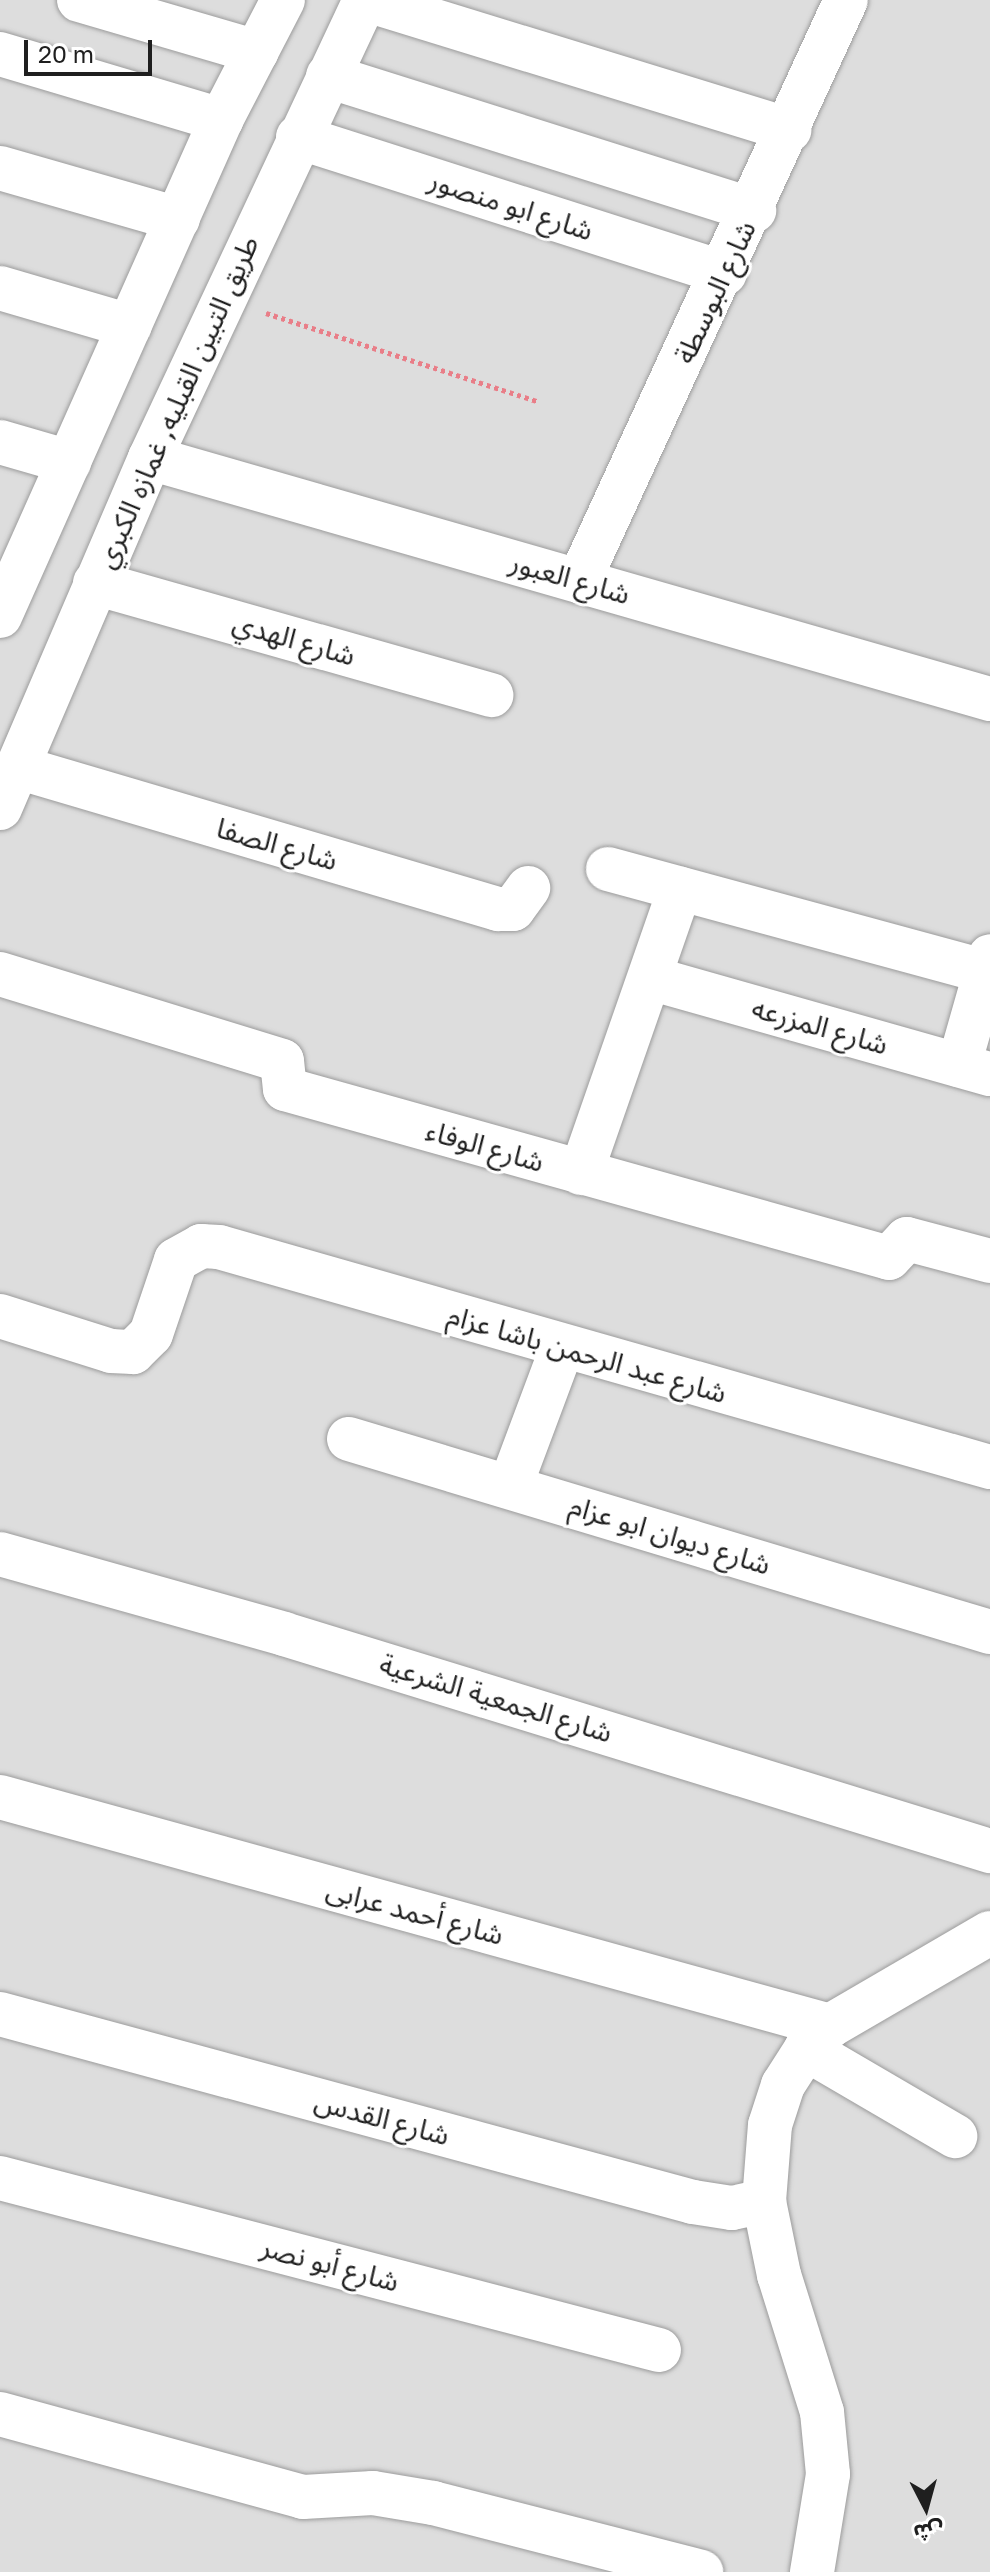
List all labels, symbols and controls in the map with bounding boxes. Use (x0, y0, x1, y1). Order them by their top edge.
scale bar (28, 24, 156, 74)
text: 20 m (38, 39, 94, 68)
street label: شارع ابو منصور (425, 163, 597, 247)
street label: شارع البوسطة (667, 215, 763, 369)
street label: طريق التبين القبليه, غمازه الكبري (88, 231, 266, 573)
street label: شارع العبور (506, 545, 634, 611)
street label: شارع الهدي (229, 606, 359, 672)
street label: شارع الصفا (213, 811, 341, 877)
street label: شارع المزرعه (748, 991, 892, 1061)
street label: شارع الوفاء (422, 1113, 548, 1179)
street label: شارع عبد الرحمن باشا عزام (444, 1298, 730, 1410)
street label: شارع ديوان ابو عزام (565, 1488, 775, 1582)
street label: شارع الجمعية الشرعية (376, 1647, 616, 1749)
street label: شارع أحمد عرابى (323, 1872, 507, 1952)
street label: شارع القدس (311, 2084, 453, 2152)
street label: شارع أبو نصر (258, 2230, 402, 2298)
north arrow (886, 2468, 966, 2548)
text: ش (912, 2517, 945, 2547)

